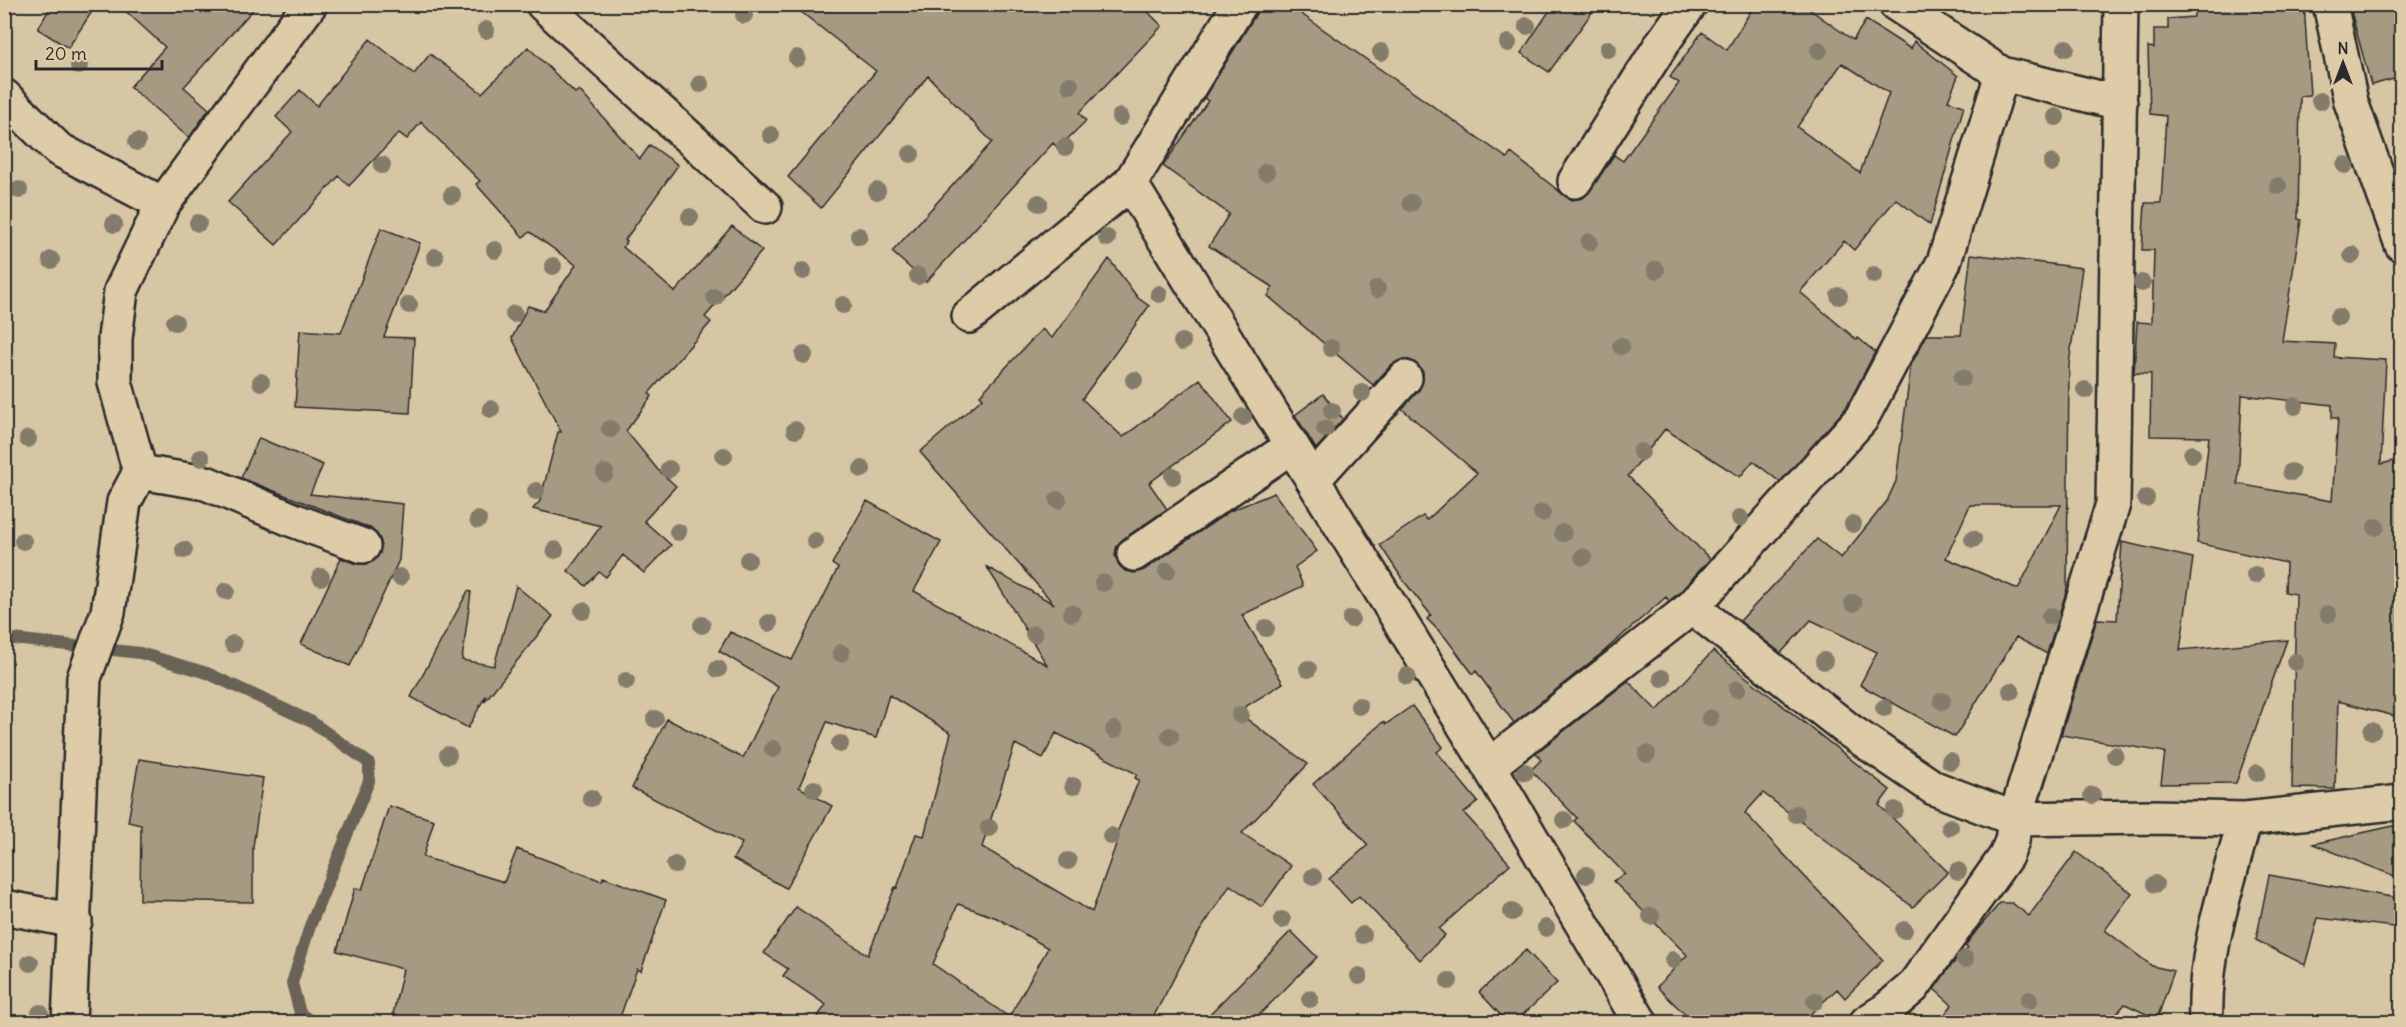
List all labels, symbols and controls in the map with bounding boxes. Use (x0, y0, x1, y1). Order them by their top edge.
scale bar (36, 33, 162, 71)
north arrow (2313, 33, 2373, 93)
text: N (2337, 38, 2349, 58)
text: 20 m (45, 42, 87, 65)

